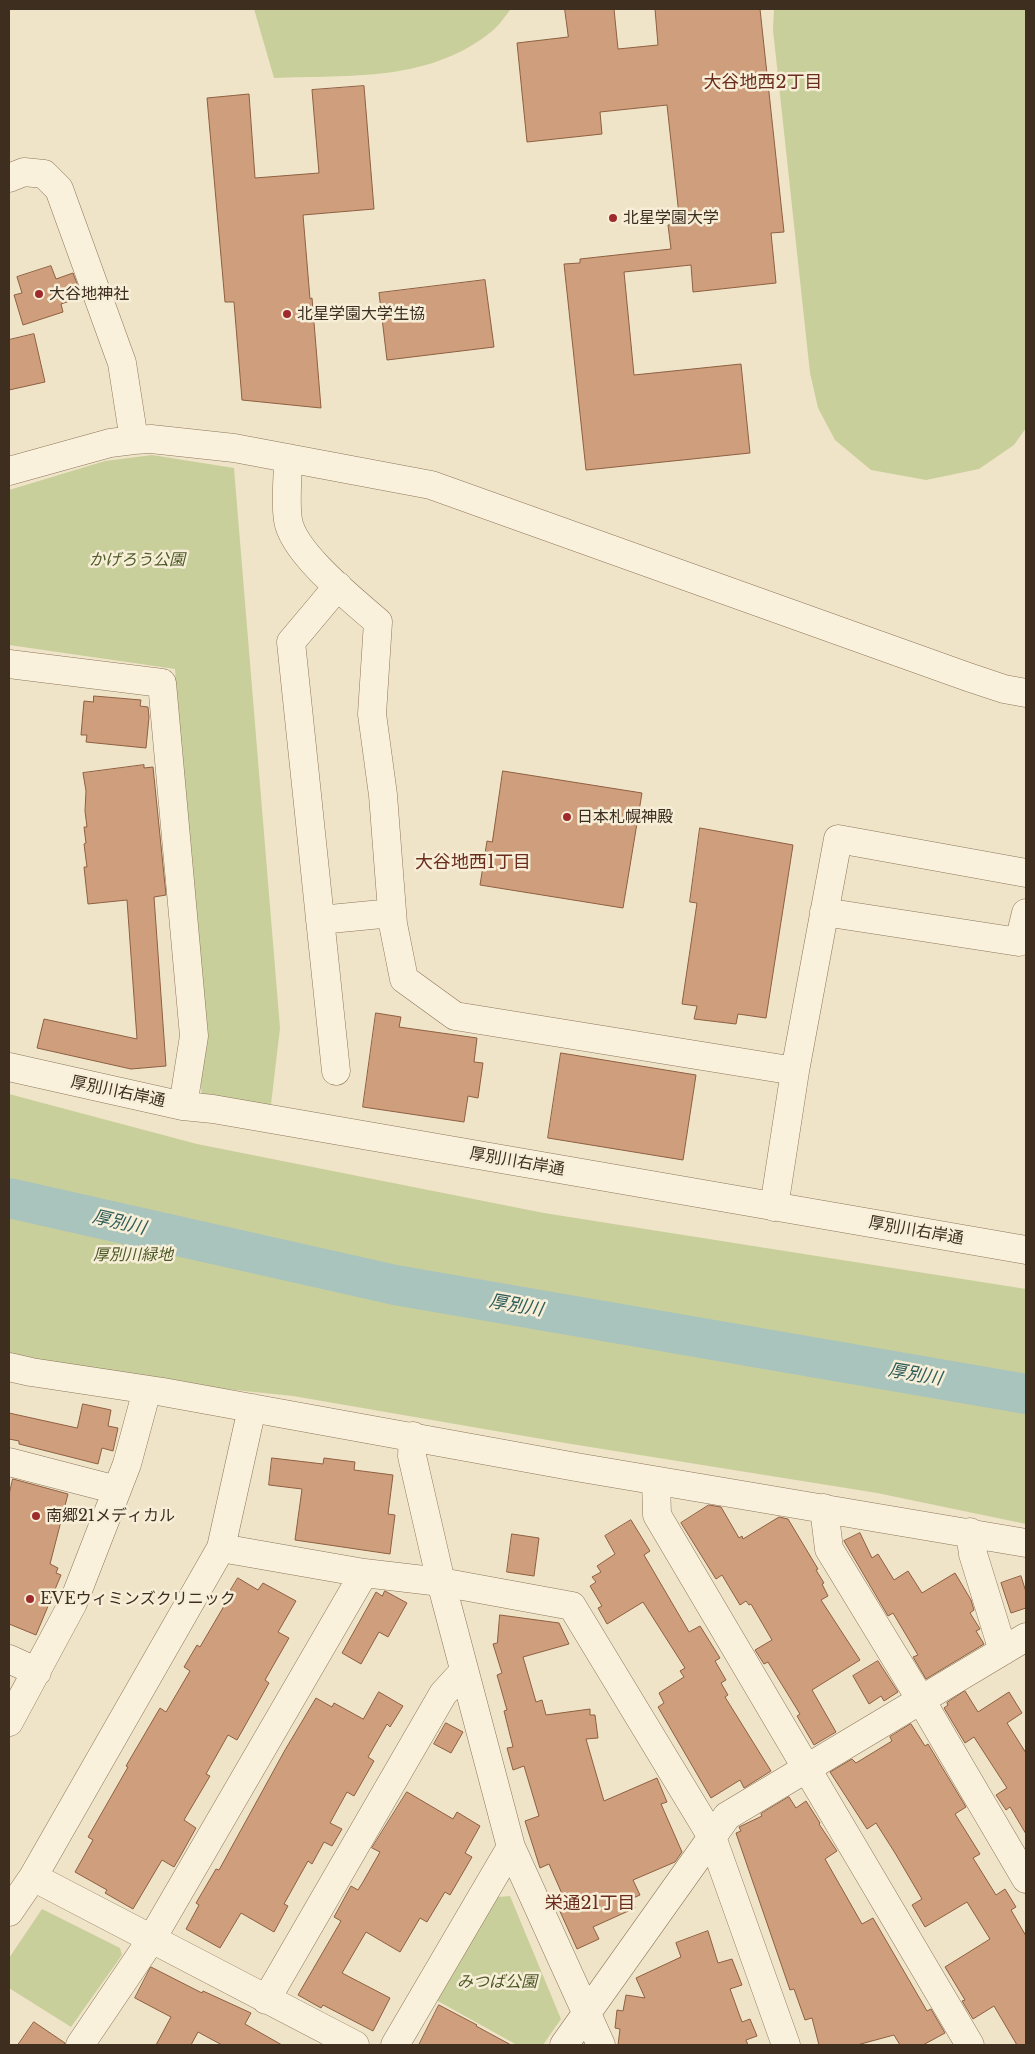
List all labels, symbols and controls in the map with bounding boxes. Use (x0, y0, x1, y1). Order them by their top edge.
district label: 大谷地西2丁目 (703, 72, 823, 94)
place label: 北星学園大学 (623, 208, 719, 228)
marker: 北星学園大学 (607, 212, 619, 224)
place label: 大谷地神社 (49, 284, 129, 304)
marker: 大谷地神社 (33, 288, 45, 300)
place label: 北星学園大学生協 (297, 304, 425, 324)
marker: 北星学園大学生協 (281, 308, 293, 320)
park label: かげろう公園 (89, 550, 185, 570)
place label: 日本札幌神殿 (577, 807, 673, 827)
marker: 日本札幌神殿 (561, 811, 573, 823)
district label: 大谷地西1丁目 (415, 852, 531, 874)
street label: 厚別川右岸通 (69, 1073, 167, 1111)
street label: 厚別川右岸通 (468, 1144, 566, 1180)
water label: 厚別川 (90, 1206, 148, 1240)
street label: 厚別川右岸通 (867, 1213, 965, 1249)
park label: 厚別川緑地 (93, 1245, 173, 1265)
water label: 厚別川 (488, 1291, 544, 1321)
water label: 厚別川 (887, 1360, 943, 1390)
place label: 南郷21メディカル (46, 1506, 175, 1526)
marker: 南郷21メディカル (30, 1510, 42, 1522)
place label: EVEウィミンズクリニック (40, 1589, 236, 1609)
marker: EVEウィミンズクリニック (24, 1593, 36, 1605)
district label: 栄通21丁目 (544, 1893, 636, 1915)
park label: みつば公園 (457, 1972, 537, 1992)

